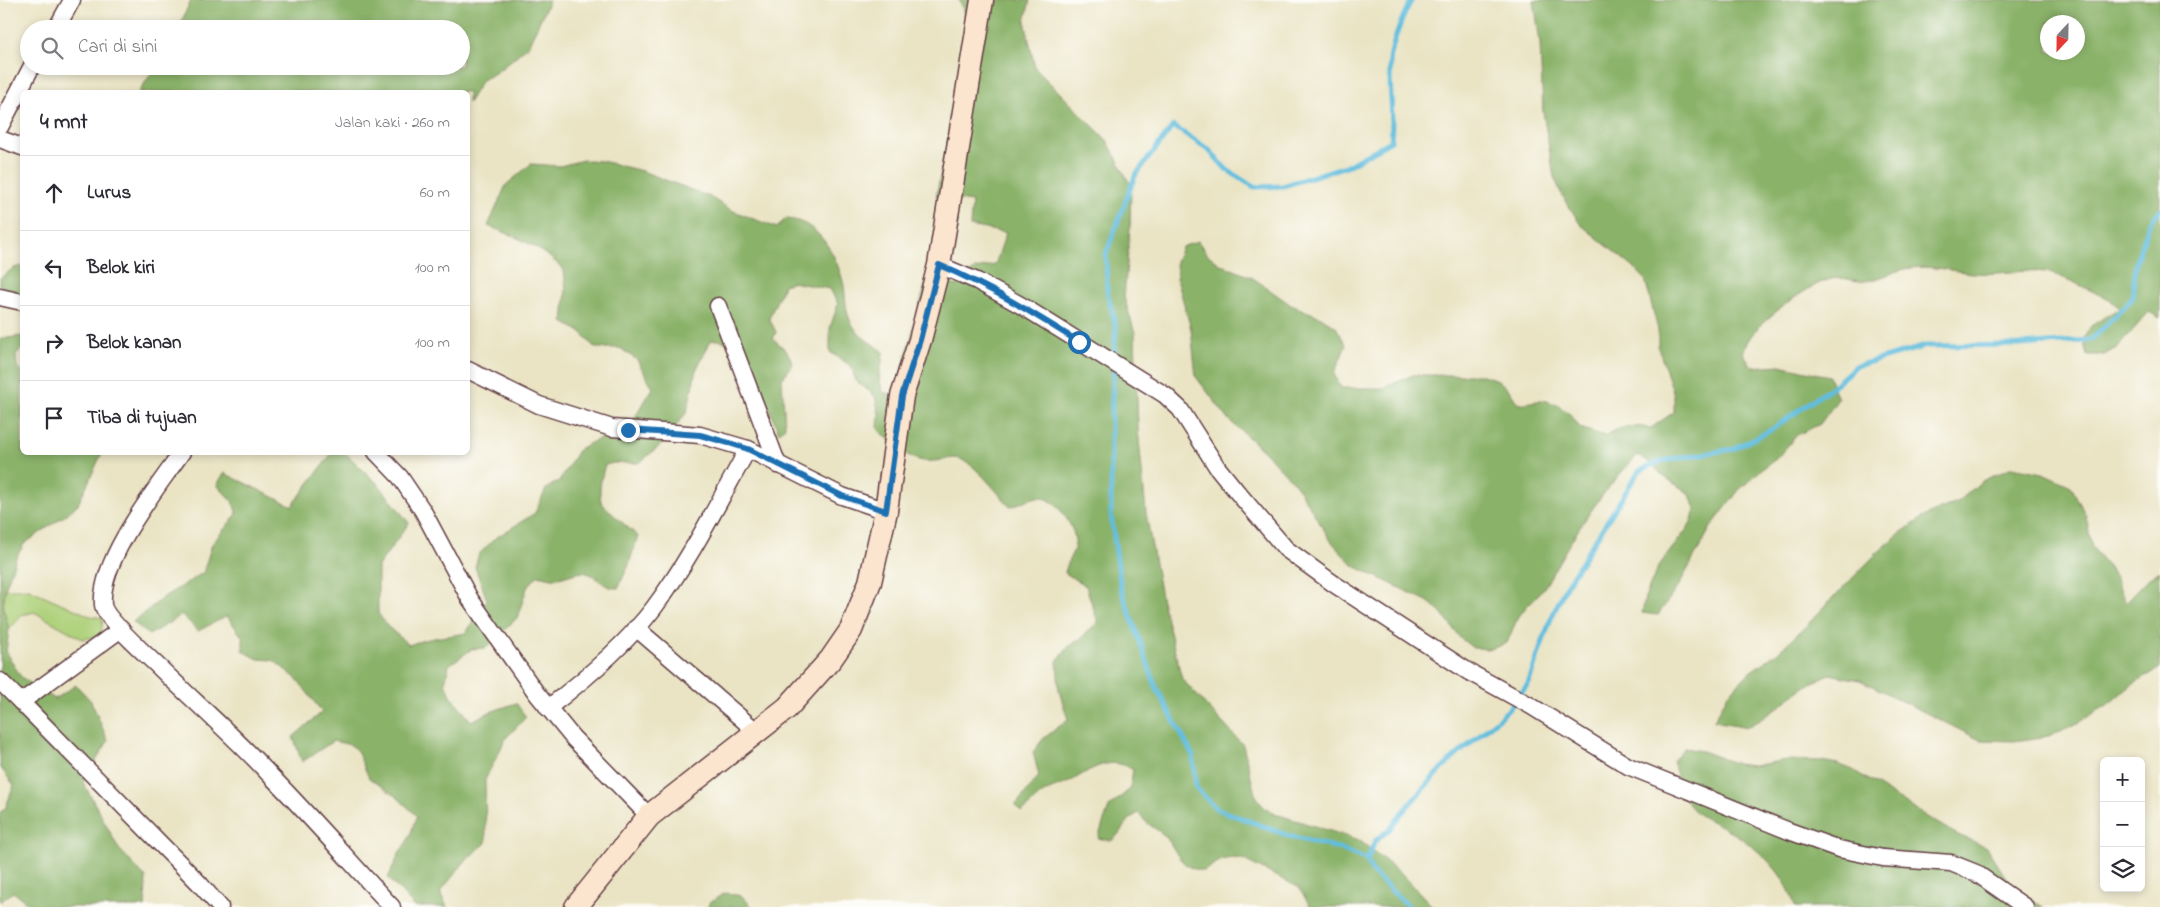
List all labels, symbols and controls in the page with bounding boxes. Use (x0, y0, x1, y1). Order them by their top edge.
north arrow (2040, 15, 2085, 60)
search box (20, 20, 470, 75)
icon: search (38, 34, 66, 62)
text: Cari di sini (78, 34, 157, 61)
text: 4 mnt (40, 108, 88, 138)
text: Jalan kaki · 260 m (335, 111, 450, 135)
icon: ahead (40, 179, 68, 207)
text: Lurus (87, 180, 131, 207)
text: 60 m (420, 181, 450, 205)
icon: left (40, 254, 68, 282)
text: Belok kiri (87, 255, 155, 282)
text: 100 m (415, 256, 450, 280)
icon: right (40, 329, 68, 357)
text: Belok kanan (87, 330, 181, 357)
text: 100 m (415, 331, 450, 355)
route start (1068, 331, 1091, 354)
icon: arrive (40, 404, 68, 432)
text: Tiba di tujuan (87, 405, 197, 432)
route end (617, 419, 640, 442)
map controls (2100, 757, 2145, 892)
button: + (2100, 757, 2145, 802)
button: − (2100, 802, 2145, 847)
button: layers (2100, 847, 2145, 892)

